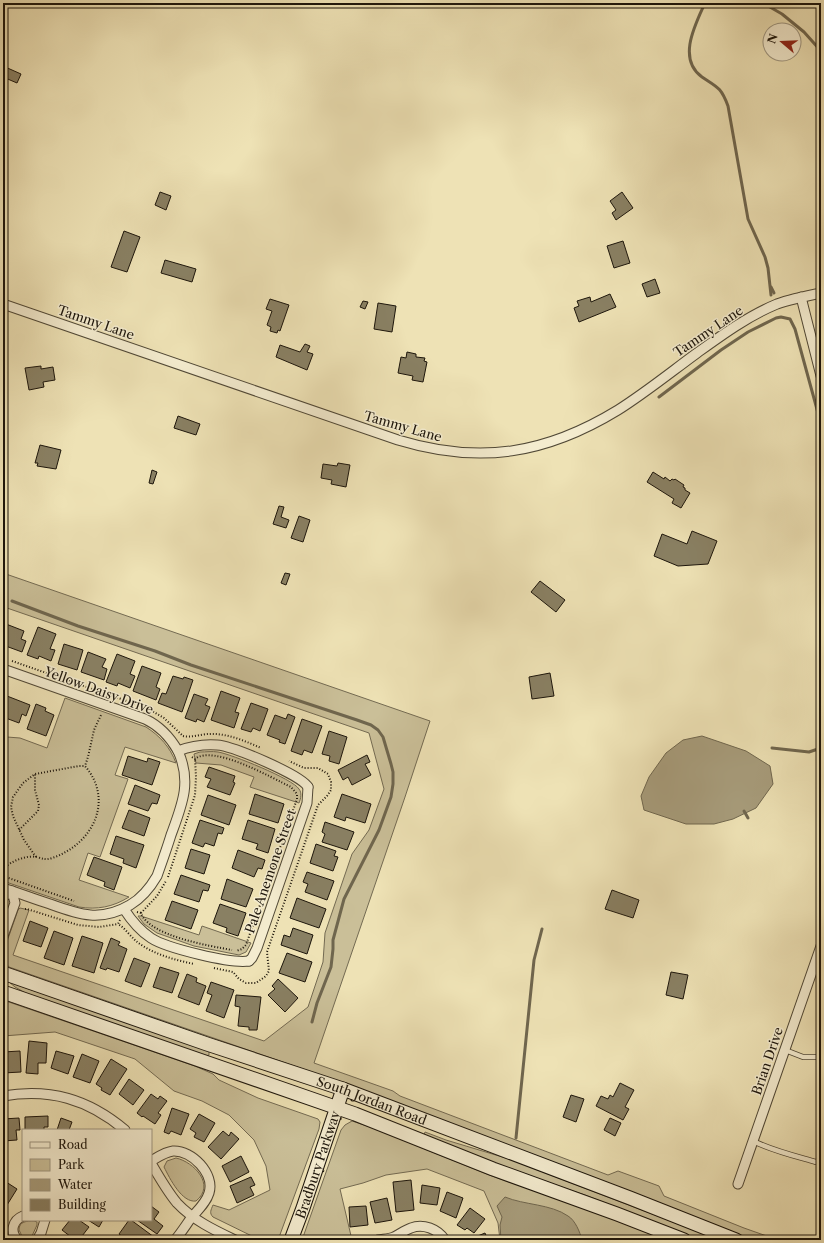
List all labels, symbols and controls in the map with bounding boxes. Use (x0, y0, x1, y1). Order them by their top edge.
north arrow (762, 22, 802, 62)
text: N (764, 32, 781, 46)
street label: Tammy Lane (55, 301, 137, 343)
street label: Tammy Lane (670, 302, 746, 360)
street label: Tammy Lane (362, 407, 444, 445)
street label: Yellow Daisy Drive (41, 662, 156, 717)
street label: Pale Anemone Street (241, 806, 299, 935)
street label: Brian Drive (748, 1025, 786, 1097)
street label: South Jordan Road (314, 1073, 429, 1128)
street label: Bradbury Parkway (292, 1108, 343, 1221)
legend (22, 1129, 152, 1221)
text: Road (58, 1137, 88, 1152)
text: Park (58, 1157, 85, 1172)
text: Water (57, 1177, 92, 1192)
text: Building (58, 1197, 106, 1212)

